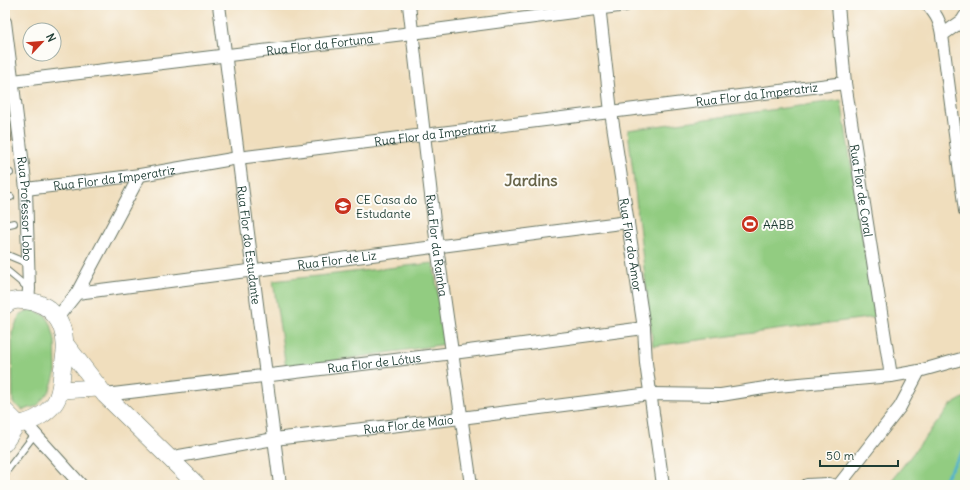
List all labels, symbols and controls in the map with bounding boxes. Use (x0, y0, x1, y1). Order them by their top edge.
north arrow (22, 22, 62, 62)
street label: Rua Flor da Fortuna (265, 30, 374, 58)
text: N (43, 31, 59, 44)
street label: Rua Flor da Imperatriz (695, 79, 819, 109)
street label: Rua Flor da Imperatriz (373, 119, 497, 149)
street label: Rua Flor de Coral (847, 143, 877, 238)
street label: Rua Professor Lobo (14, 155, 36, 262)
street label: Rua Flor da Imperatriz (52, 161, 177, 193)
district label: Jardins (504, 170, 558, 190)
street label: Rua Flor do Estudante (235, 185, 264, 305)
place label: CE Casa do Estudante (356, 192, 418, 221)
street label: Rua Flor da Rainha (423, 193, 451, 298)
school or university icon: CE Casa do Estudante (333, 196, 353, 216)
street label: Rua Flor do Amor (617, 197, 646, 293)
sports icon: AABB (740, 214, 760, 234)
place label: AABB (763, 217, 794, 232)
street label: Rua Flor de Liz (296, 247, 378, 272)
street label: Rua Flor de Lótus (326, 349, 422, 376)
street label: Rua Flor de Maio (363, 411, 455, 436)
scale bar (820, 442, 898, 468)
text: 50 m (826, 448, 855, 463)

